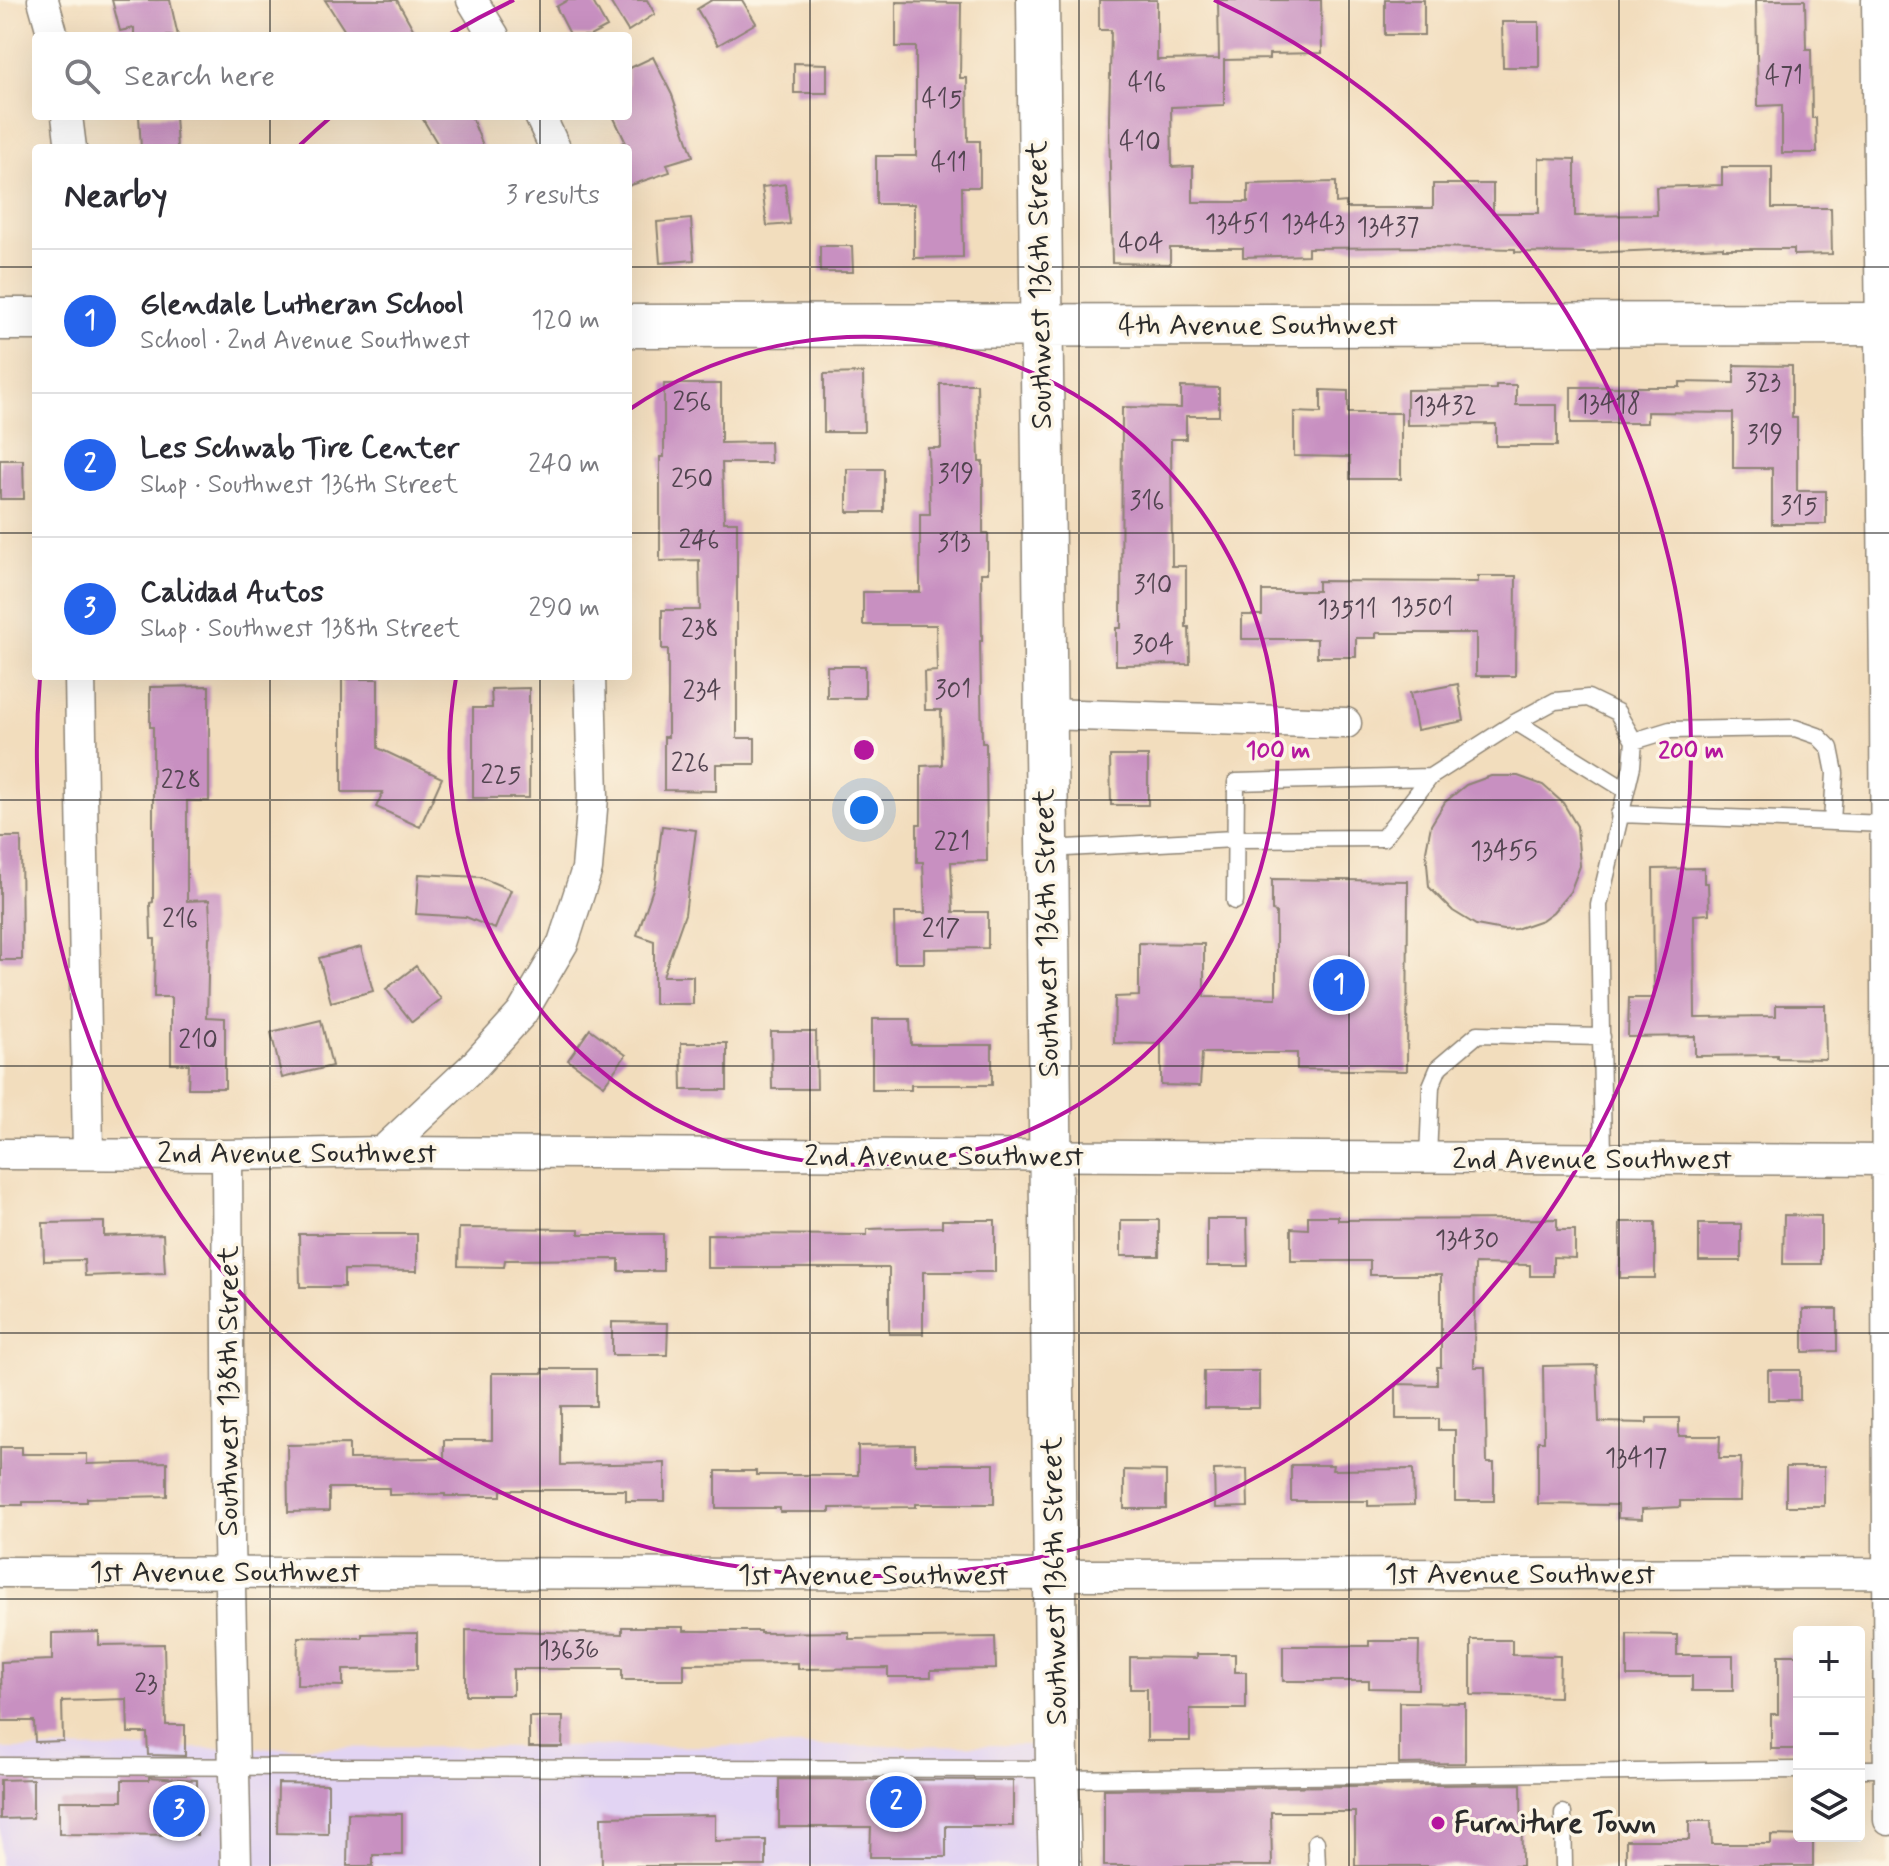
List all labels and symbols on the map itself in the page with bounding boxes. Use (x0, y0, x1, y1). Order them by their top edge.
house number: 471 (1765, 60, 1803, 94)
house number: 416 (1128, 67, 1166, 101)
house number: 415 (922, 83, 962, 117)
house number: 410 (1119, 126, 1161, 160)
street label: Southwest 136th Street (1018, 140, 1062, 430)
house number: 411 (931, 147, 967, 181)
house number: 13451 (1205, 208, 1269, 242)
house number: 13443 (1281, 208, 1345, 242)
house number: 13437 (1357, 211, 1419, 245)
house number: 404 (1118, 228, 1164, 262)
street label: 4th Avenue Southwest (1118, 306, 1398, 345)
house number: 323 (1745, 367, 1781, 401)
house number: 256 (673, 386, 711, 420)
house number: 13418 (1577, 388, 1641, 422)
house number: 13432 (1413, 390, 1477, 424)
house number: 319 (1747, 419, 1783, 453)
house number: 319 (938, 458, 974, 492)
house number: 250 (671, 463, 713, 497)
house number: 316 (1129, 485, 1165, 519)
house number: 315 (1780, 490, 1818, 524)
house number: 246 (679, 524, 719, 558)
house number: 313 (937, 527, 971, 561)
house number: 310 (1134, 569, 1172, 603)
house number: 13501 (1391, 591, 1453, 625)
house number: 13511 (1317, 593, 1377, 627)
house number: 238 (681, 613, 719, 647)
house number: 304 (1132, 629, 1174, 663)
house number: 301 (935, 674, 971, 708)
house number: 234 (682, 675, 722, 709)
centre of rings (850, 736, 878, 764)
text: 100 m (1246, 736, 1310, 767)
text: 200 m (1658, 736, 1724, 767)
house number: 226 (671, 747, 709, 781)
house number: 225 (481, 759, 521, 793)
house number: 228 (161, 764, 201, 798)
street label: Southwest 136th Street (1025, 788, 1069, 1078)
your location (844, 790, 884, 830)
house number: 221 (934, 826, 970, 860)
house number: 13455 (1470, 835, 1538, 869)
house number: 216 (162, 903, 198, 937)
house number: 217 (922, 913, 960, 947)
pin: 1 (1313, 955, 1365, 1015)
house number: 210 (178, 1024, 218, 1058)
street label: 2nd Avenue Southwest (157, 1134, 437, 1173)
street label: 2nd Avenue Southwest (804, 1137, 1084, 1176)
street label: 2nd Avenue Southwest (1452, 1140, 1732, 1179)
house number: 13430 (1435, 1224, 1499, 1258)
street label: Southwest 138th Street (209, 1245, 248, 1537)
street label: Southwest 136th Street (1033, 1436, 1077, 1726)
house number: 13417 (1605, 1442, 1667, 1476)
street label: 1st Avenue Southwest (89, 1553, 361, 1592)
street label: 1st Avenue Southwest (1384, 1555, 1656, 1594)
street label: 1st Avenue Southwest (737, 1556, 1009, 1595)
house number: 13636 (539, 1634, 600, 1668)
house number: 23 (134, 1668, 158, 1702)
pin: 2 (870, 1772, 922, 1832)
pin: 3 (153, 1781, 205, 1841)
place label: Furniture Town (1454, 1804, 1656, 1843)
marker: Furniture Town (1429, 1814, 1447, 1832)

